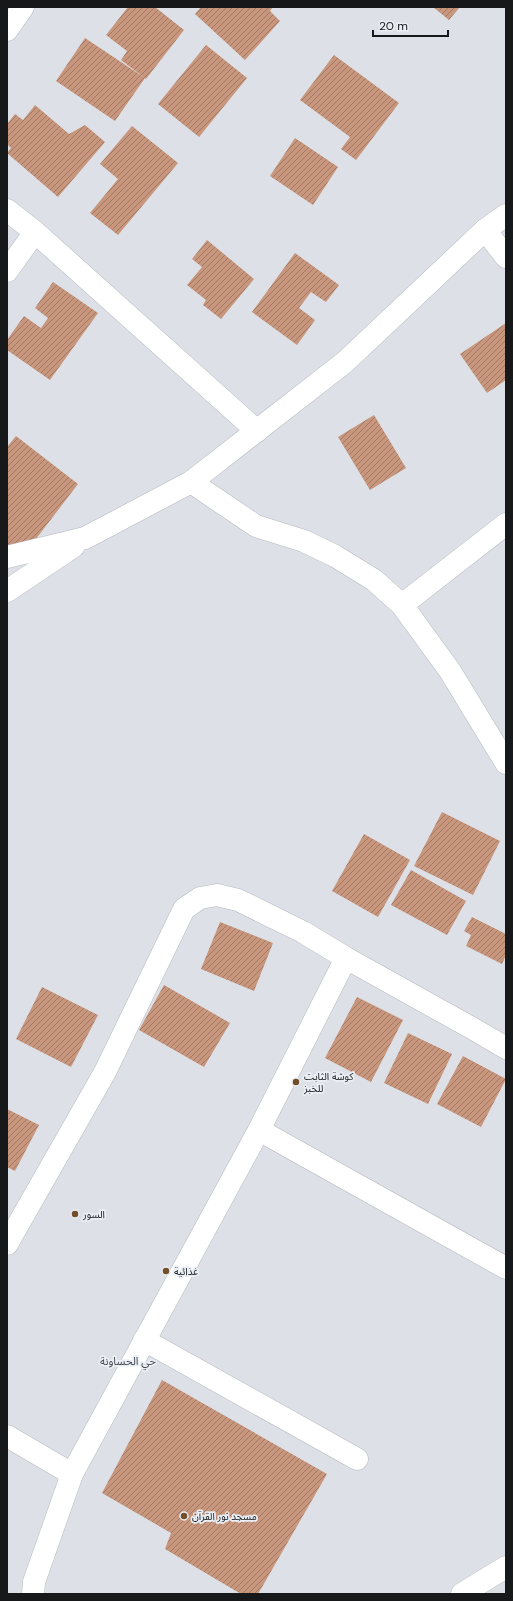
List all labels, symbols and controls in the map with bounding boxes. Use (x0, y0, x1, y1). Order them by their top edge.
scale bar (373, 12, 448, 38)
text: 20 m (379, 18, 408, 34)
place label: كوشة الثابت للخبز (303, 1070, 354, 1095)
marker: كوشة الثابت للخبز (291, 1077, 301, 1087)
place label: السور (82, 1208, 105, 1221)
marker: السور (70, 1209, 80, 1219)
place label: غذائية (174, 1265, 198, 1278)
marker: غذائية (161, 1266, 171, 1276)
district label: حي الحساونة (100, 1354, 156, 1371)
place label: مسجد نور القرآن (192, 1510, 257, 1523)
marker: مسجد نور القرآن (179, 1511, 189, 1521)

